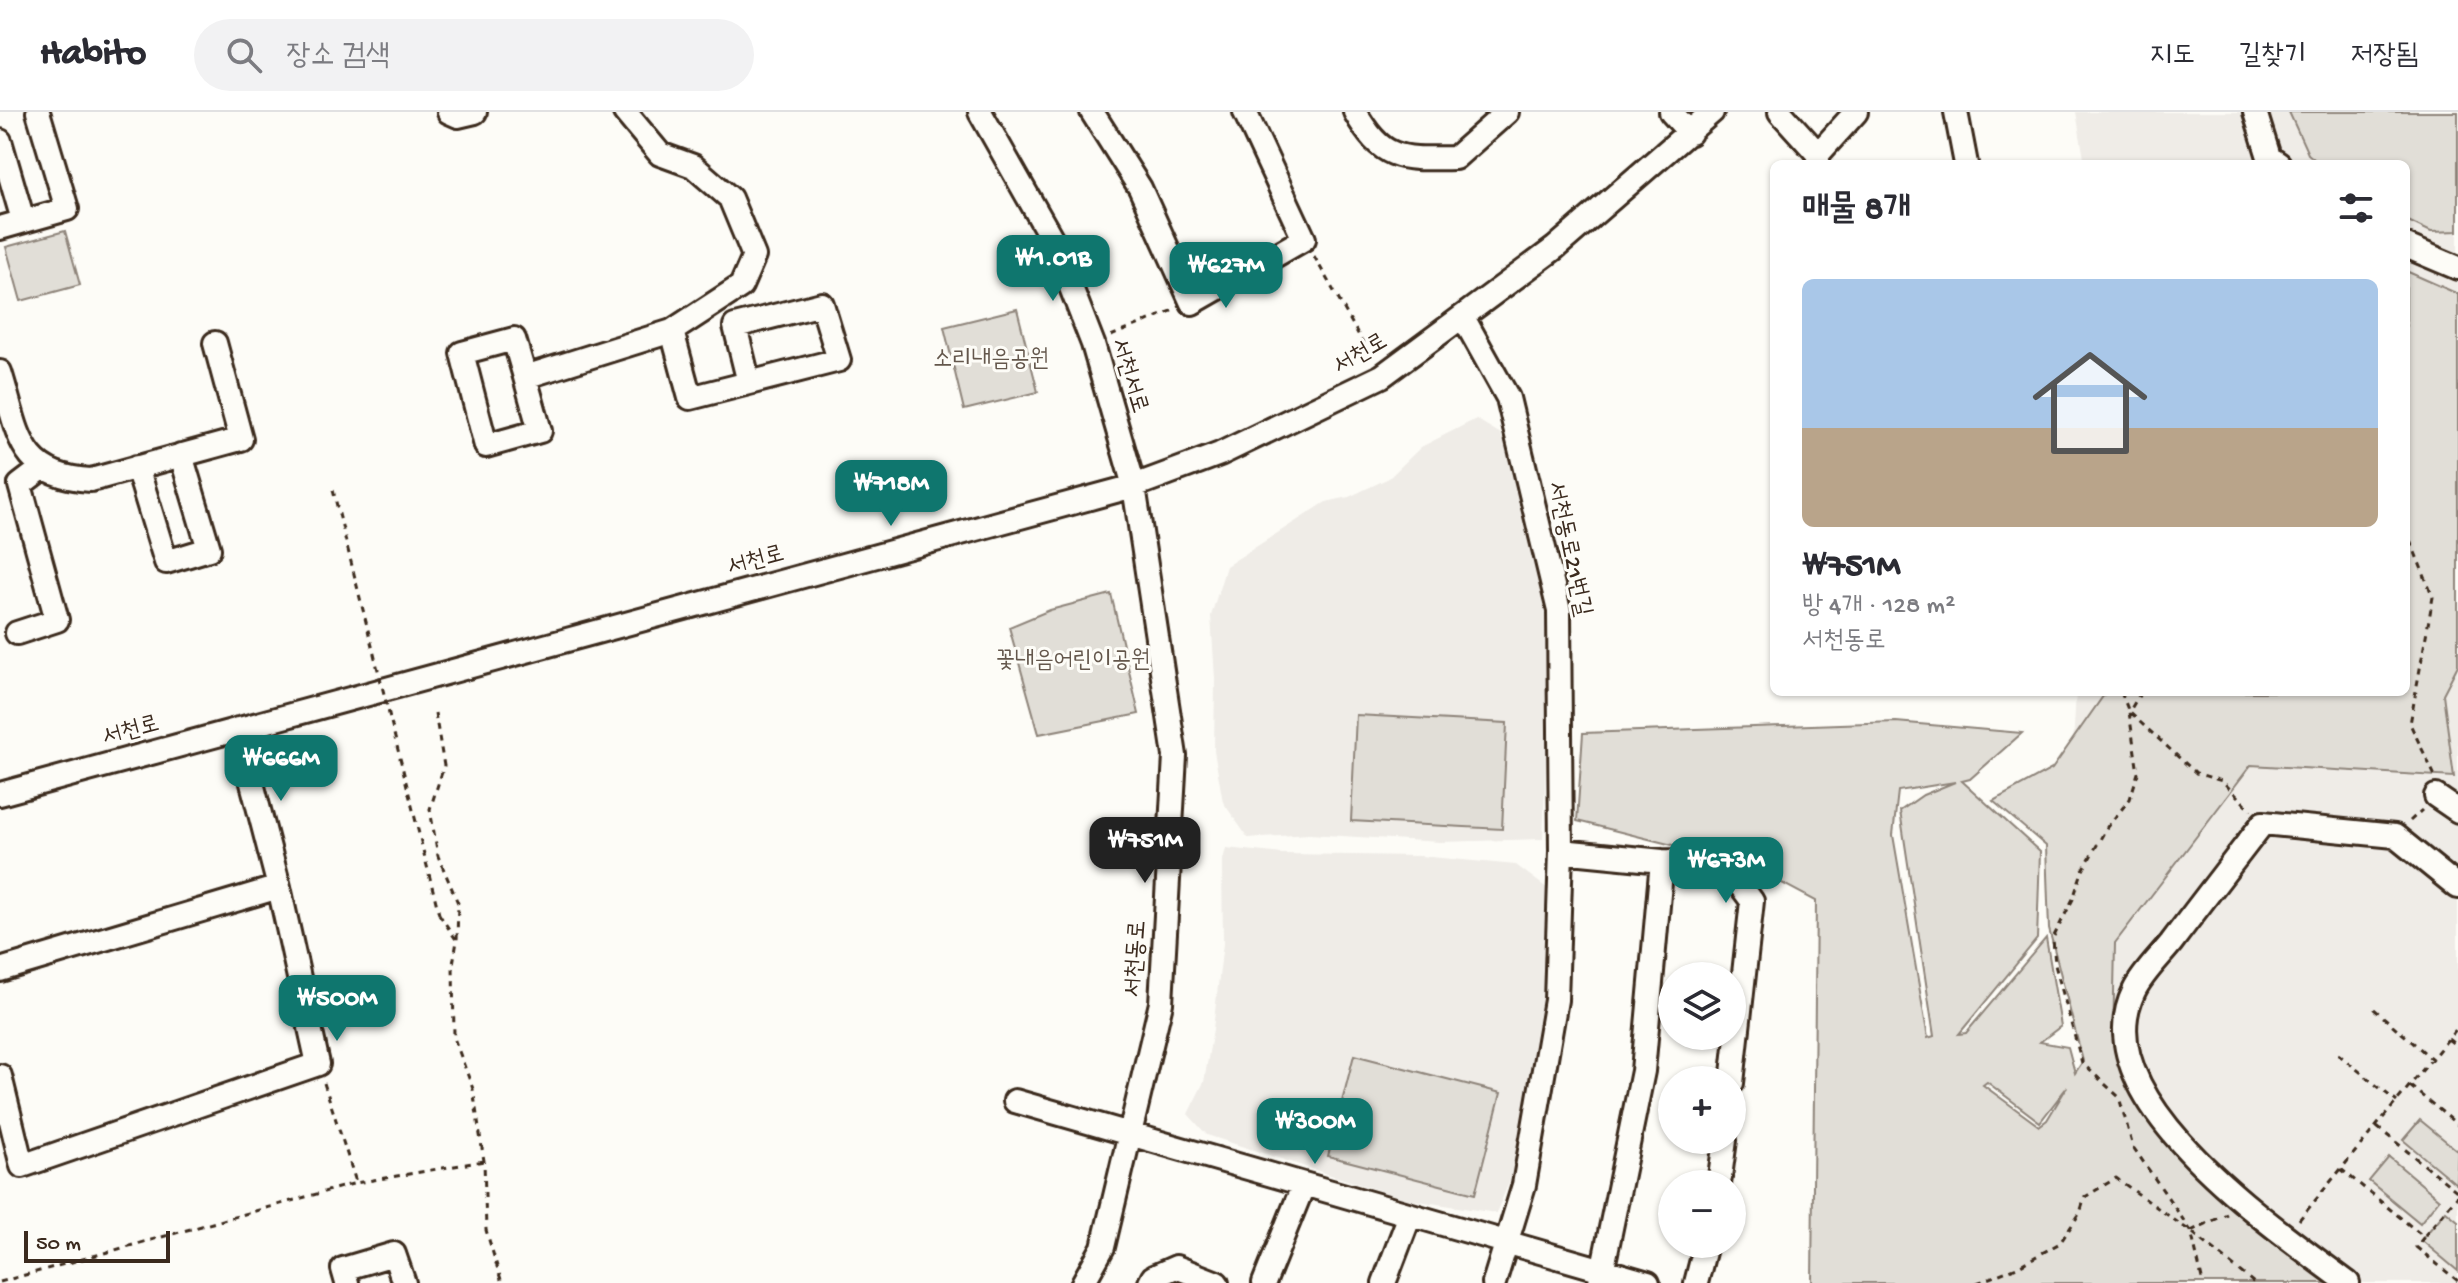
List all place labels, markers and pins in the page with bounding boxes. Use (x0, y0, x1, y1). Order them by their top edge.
pin: ₩1.01B (988, 235, 1118, 303)
pin: ₩627M (1170, 242, 1282, 310)
pin: ₩718M (835, 460, 947, 528)
pin: ₩666M (225, 735, 337, 803)
pin: ₩751M (1089, 817, 1201, 885)
pin: ₩673M (1670, 837, 1782, 905)
pin: ₩500M (281, 975, 393, 1043)
pin: ₩300M (1259, 1098, 1371, 1166)

